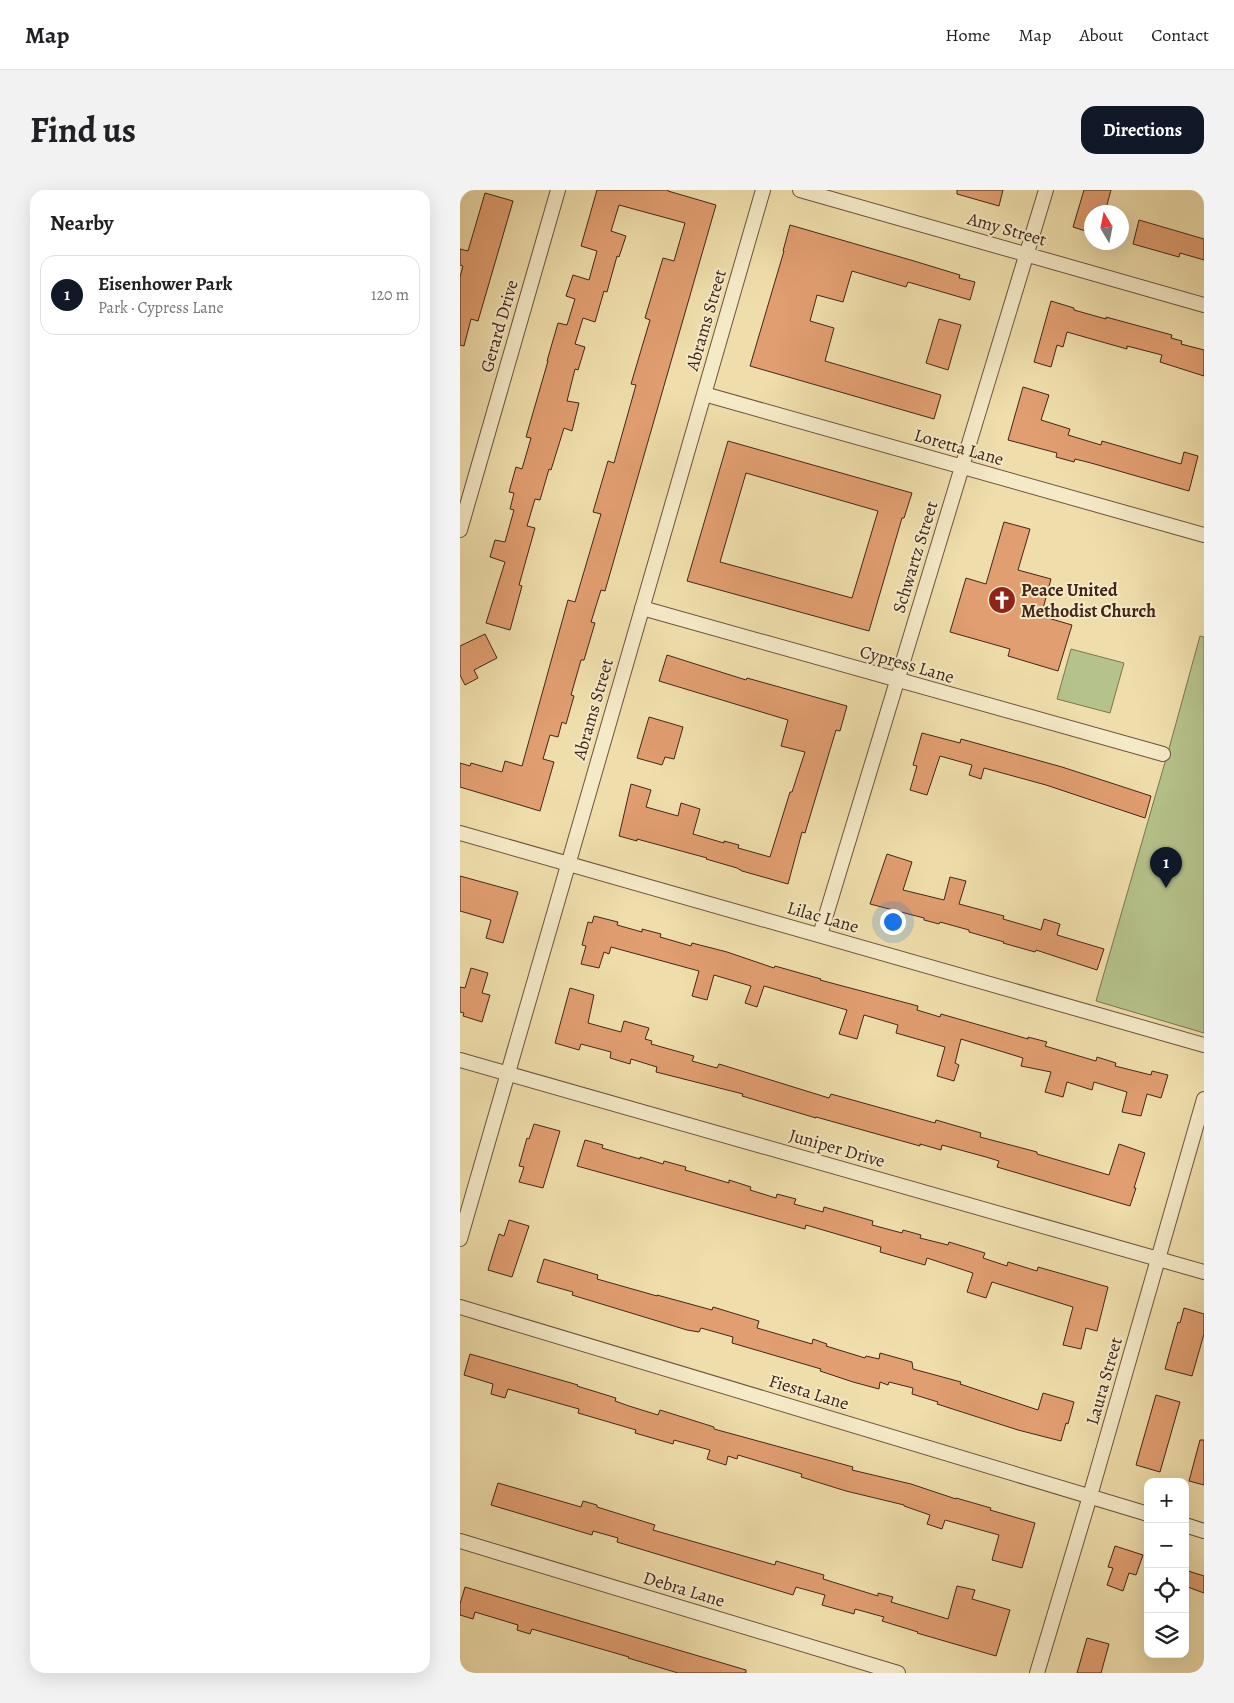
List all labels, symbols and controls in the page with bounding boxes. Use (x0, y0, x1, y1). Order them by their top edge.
text: Map (25, 19, 69, 51)
text: Home (945, 23, 990, 47)
text: Map (1018, 23, 1051, 47)
text: About (1079, 23, 1123, 47)
text: Contact (1151, 23, 1209, 47)
text: Find us (30, 106, 136, 154)
button: Directions (1081, 106, 1204, 154)
north arrow (1084, 205, 1129, 250)
street label: Amy Street (964, 206, 1049, 252)
text: Nearby (50, 209, 113, 237)
street label: Abrams Street (680, 266, 732, 374)
text: Eisenhower Park (98, 271, 232, 297)
street label: Gerard Drive (474, 277, 524, 375)
text: 1 (64, 284, 70, 306)
text: 120 m (371, 284, 409, 306)
text: Park · Cypress Lane (98, 297, 224, 319)
street label: Loretta Lane (911, 423, 1007, 471)
street label: Schwartz Street (887, 498, 943, 616)
place label: Peace United Methodist Church (1021, 578, 1156, 623)
church icon: Peace United Methodist Church (987, 585, 1017, 615)
street label: Cypress Lane (857, 639, 957, 689)
street label: Abrams Street (567, 655, 619, 763)
pin: 1 (1150, 847, 1182, 888)
street label: Lilac Lane (784, 895, 862, 939)
your location (880, 909, 906, 935)
street label: Juniper Drive (786, 1123, 888, 1173)
street label: Laura Street (1080, 1334, 1128, 1428)
street label: Fiesta Lane (766, 1368, 852, 1416)
map controls (1144, 1478, 1189, 1658)
button: + (1144, 1478, 1189, 1523)
button: − (1144, 1523, 1189, 1568)
street label: Debra Lane (640, 1565, 728, 1613)
button: locate (1144, 1568, 1189, 1613)
button: layers (1144, 1613, 1189, 1658)

